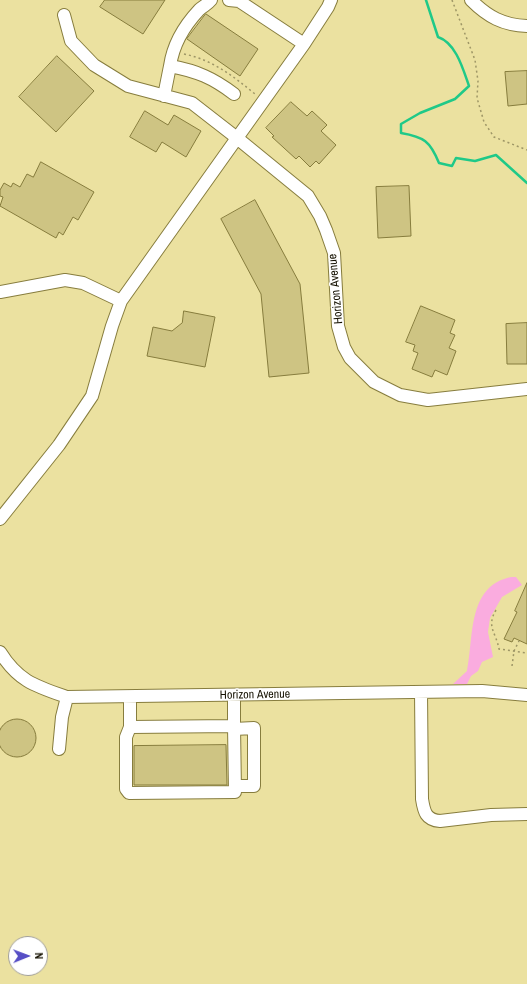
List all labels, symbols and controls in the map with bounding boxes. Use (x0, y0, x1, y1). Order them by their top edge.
street label: Horizon Avenue (326, 253, 346, 325)
street label: Horizon Avenue (220, 687, 290, 703)
north arrow (8, 936, 48, 976)
text: N (32, 952, 46, 959)

